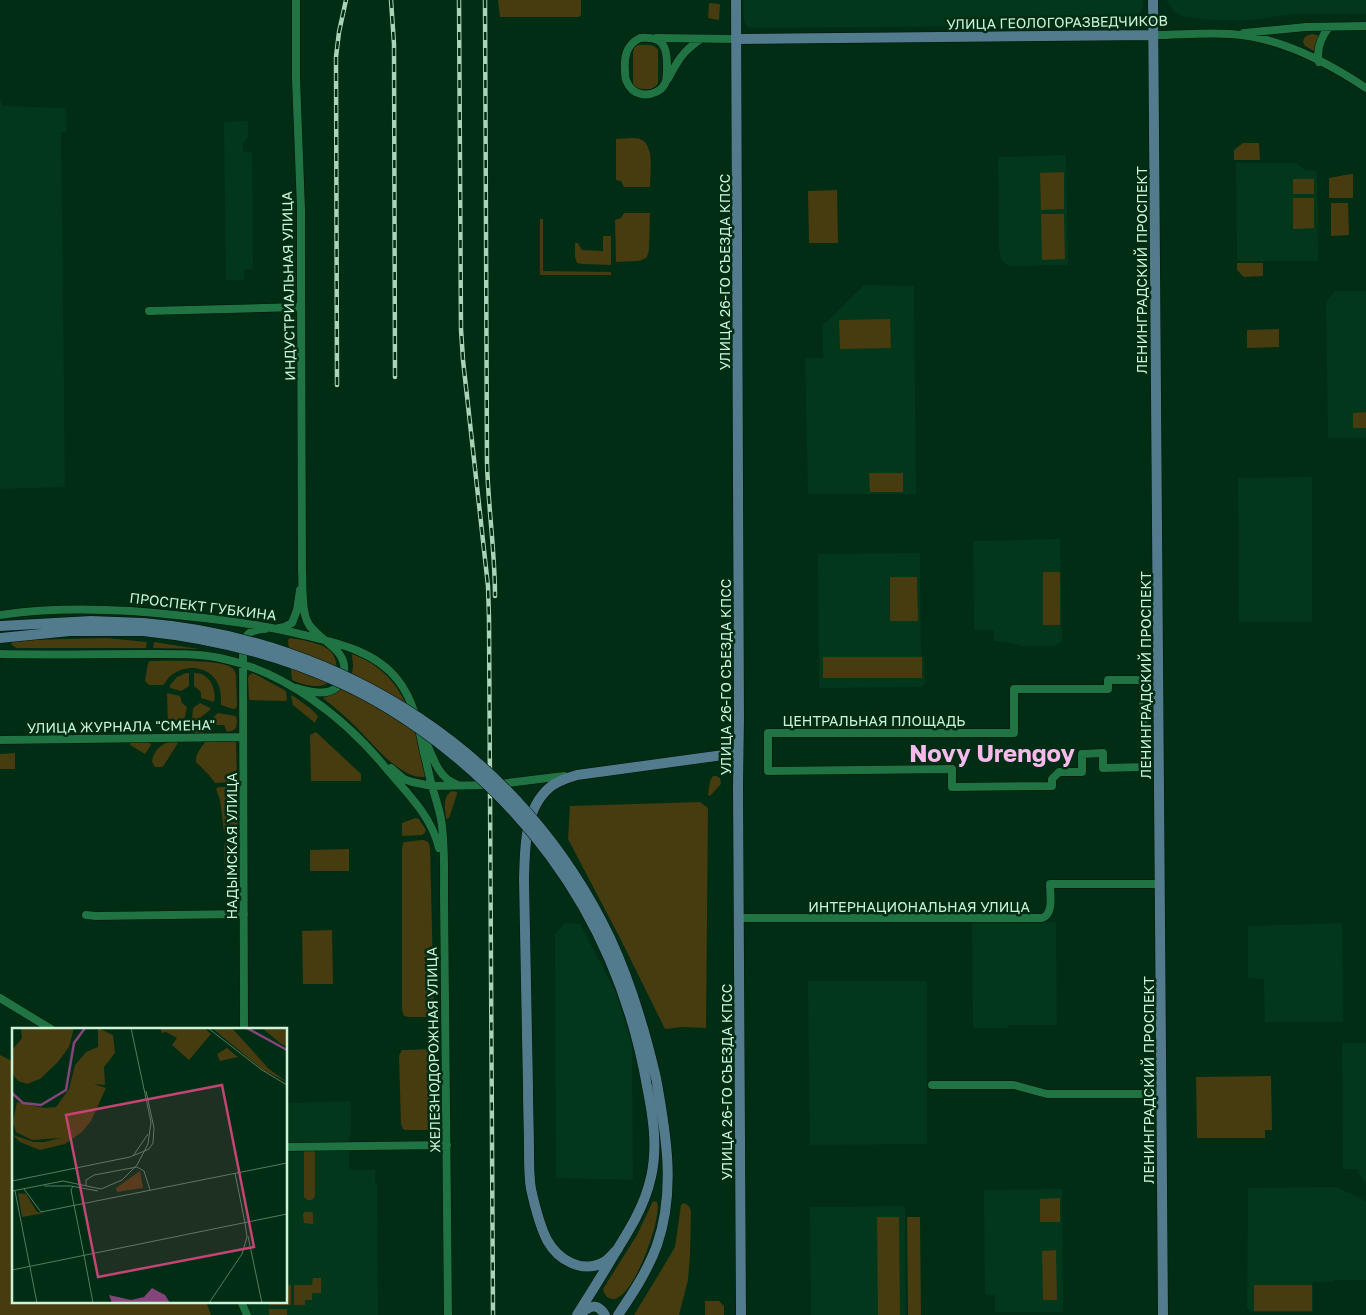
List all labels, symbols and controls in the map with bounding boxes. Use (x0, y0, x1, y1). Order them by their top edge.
street label: УЛИЦА ГЕОЛОГОРАЗВЕДЧИКОВ (946, 12, 1168, 32)
street label: ЛЕНИНГРАДСКИЙ ПРОСПЕКТ (1133, 166, 1150, 374)
street label: УЛИЦА 26-ГО СЪЕЗДА КПСС (716, 174, 733, 370)
street label: ИНДУСТРИАЛЬНАЯ УЛИЦА (278, 190, 298, 381)
street label: ЛЕНИНГРАДСКИЙ ПРОСПЕКТ (1137, 571, 1154, 779)
street label: УЛИЦА 26-ГО СЪЕЗДА КПСС (717, 579, 734, 775)
street label: ПРОСПЕКТ ГУБКИНА (129, 589, 278, 624)
street label: ЦЕНТРАЛЬНАЯ ПЛОЩАДЬ (783, 712, 965, 729)
street label: УЛИЦА ЖУРНАЛА "СМЕНА" (27, 716, 215, 736)
district label: Novy Urengoy (909, 738, 1075, 767)
street label: НАДЫМСКАЯ УЛИЦА (223, 772, 240, 919)
street label: ИНТЕРНАЦИОНАЛЬНАЯ УЛИЦА (808, 898, 1030, 915)
street label: ЖЕЛЕЗНОДОРОЖНАЯ УЛИЦА (423, 946, 443, 1153)
street label: ЛЕНИНГРАДСКИЙ ПРОСПЕКТ (1140, 976, 1157, 1184)
street label: УЛИЦА 26-ГО СЪЕЗДА КПСС (718, 984, 735, 1180)
inset map (12, 1028, 288, 1302)

